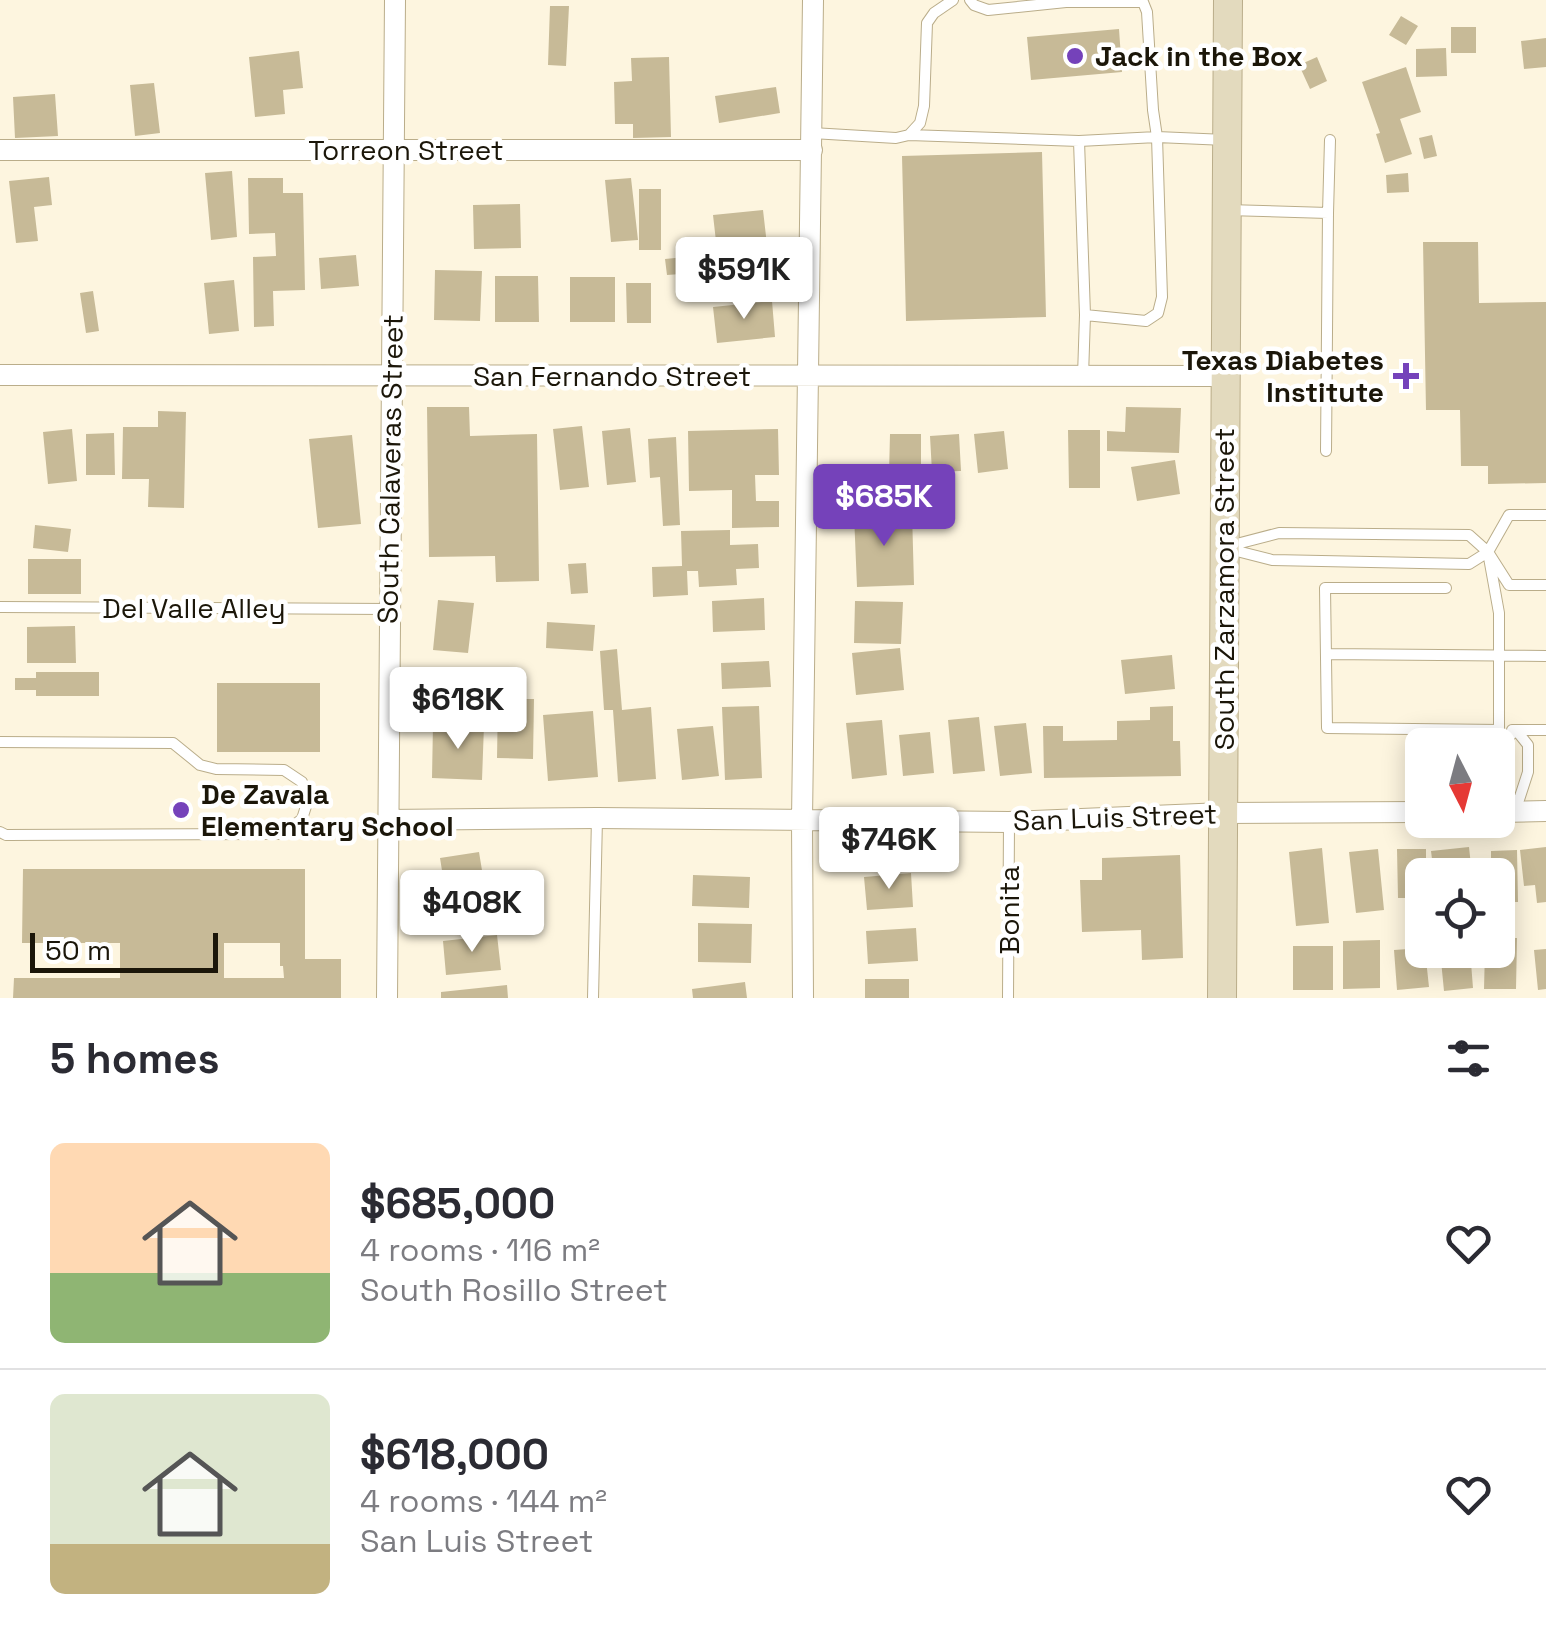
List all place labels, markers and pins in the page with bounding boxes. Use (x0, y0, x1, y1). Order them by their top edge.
place label: Jack in the Box (1095, 38, 1303, 74)
marker: Jack in the Box (1064, 45, 1086, 67)
pin: $591K (674, 237, 814, 322)
place label: Texas Diabetes Institute (1182, 342, 1384, 410)
marker: Texas Diabetes Institute (1393, 363, 1419, 389)
pin: $685K (814, 464, 954, 549)
pin: $618K (388, 667, 528, 752)
place label: De Zavala Elementary School (201, 776, 454, 844)
marker: De Zavala Elementary School (170, 799, 192, 821)
pin: $746K (819, 807, 959, 892)
pin: $408K (402, 870, 542, 955)

